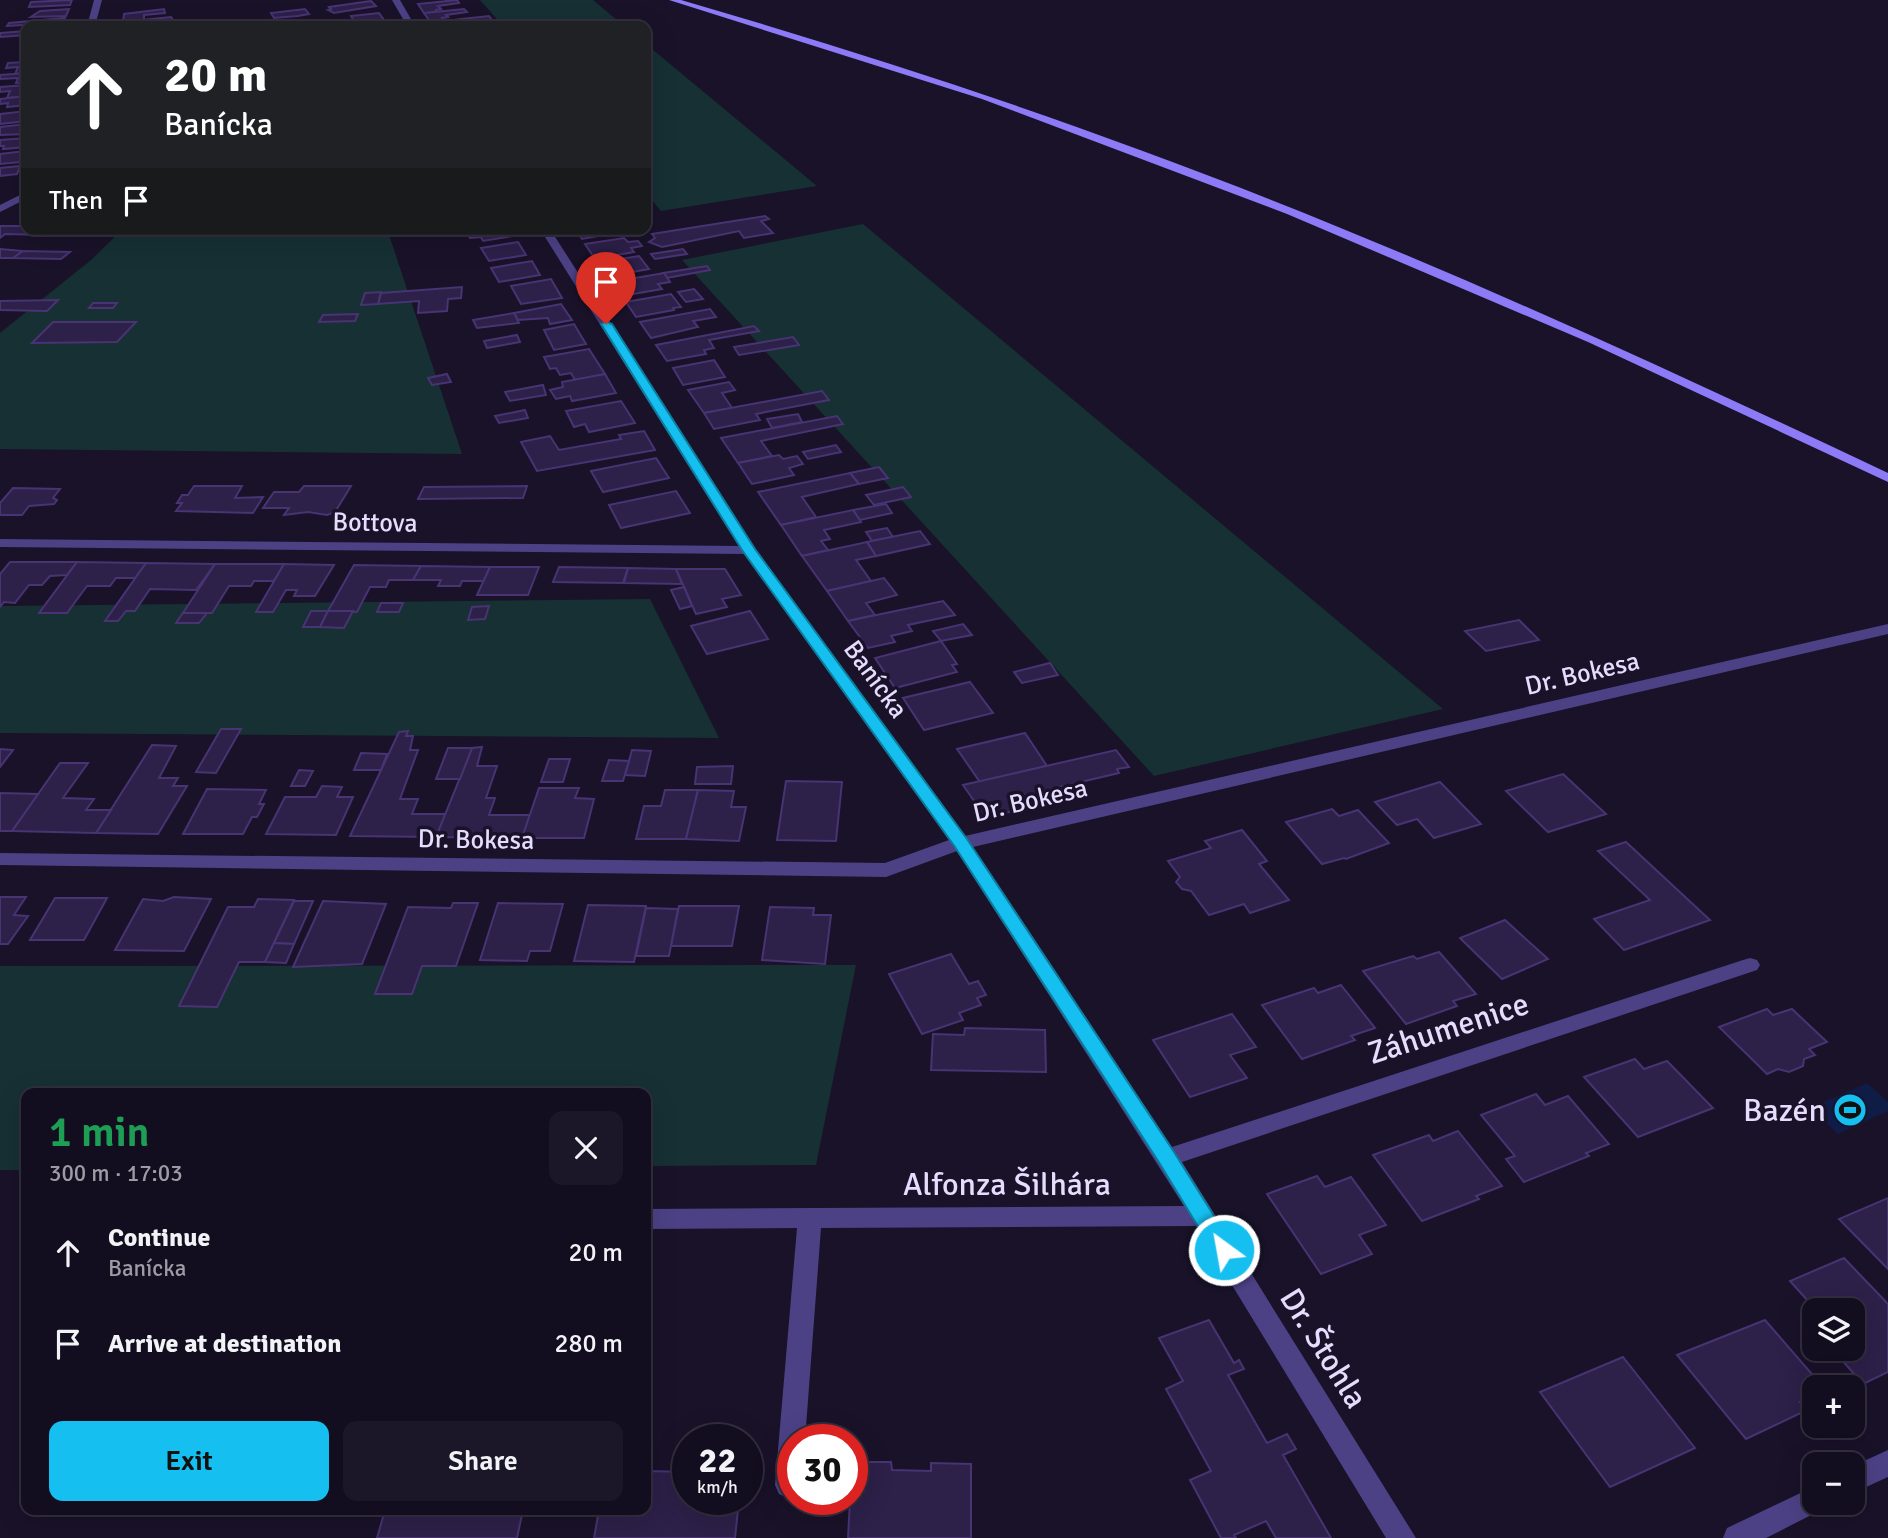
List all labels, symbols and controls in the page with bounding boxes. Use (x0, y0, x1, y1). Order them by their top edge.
text: 20 m (164, 45, 267, 105)
icon: ahead (49, 49, 140, 140)
text: Banícka (164, 105, 273, 144)
icon: arrive (117, 182, 155, 220)
text: Then (49, 185, 103, 217)
pin (576, 252, 636, 324)
icon: arrive (587, 263, 625, 301)
street label: Bottova (332, 506, 418, 540)
street label: Banícka (836, 634, 914, 725)
street label: Dr. Bokesa (1522, 645, 1643, 703)
street label: Dr. Bokesa (970, 772, 1091, 830)
street label: Dr. Bokesa (417, 823, 535, 857)
street label: Záhumenice (1363, 984, 1534, 1073)
place label: Bazén (1743, 1091, 1826, 1130)
sports icon: Bazén (1831, 1091, 1869, 1129)
text: 1 min (49, 1107, 150, 1158)
button: close (549, 1111, 623, 1185)
text: 300 m · 17:03 (49, 1159, 183, 1188)
street label: Alfonza Šilhára (903, 1165, 1111, 1204)
position arrow (1187, 1213, 1261, 1287)
text: Continue (108, 1222, 210, 1254)
icon: ahead (49, 1234, 87, 1272)
text: 20 m (568, 1237, 623, 1269)
text: Banícka (108, 1254, 186, 1283)
street label: Dr. Štohla (1271, 1281, 1376, 1416)
map controls (1802, 1298, 1865, 1515)
button: layers (1802, 1298, 1865, 1361)
icon: arrive (49, 1325, 87, 1363)
text: Arrive at destination (108, 1328, 341, 1360)
text: 280 m (554, 1328, 623, 1360)
button: + (1802, 1375, 1865, 1438)
button: Exit (49, 1421, 329, 1501)
button: Share (343, 1421, 623, 1501)
speed limit sign: 30 (777, 1424, 868, 1515)
text: 22 (699, 1439, 736, 1482)
button: − (1802, 1452, 1865, 1515)
text: km/h (697, 1476, 738, 1498)

